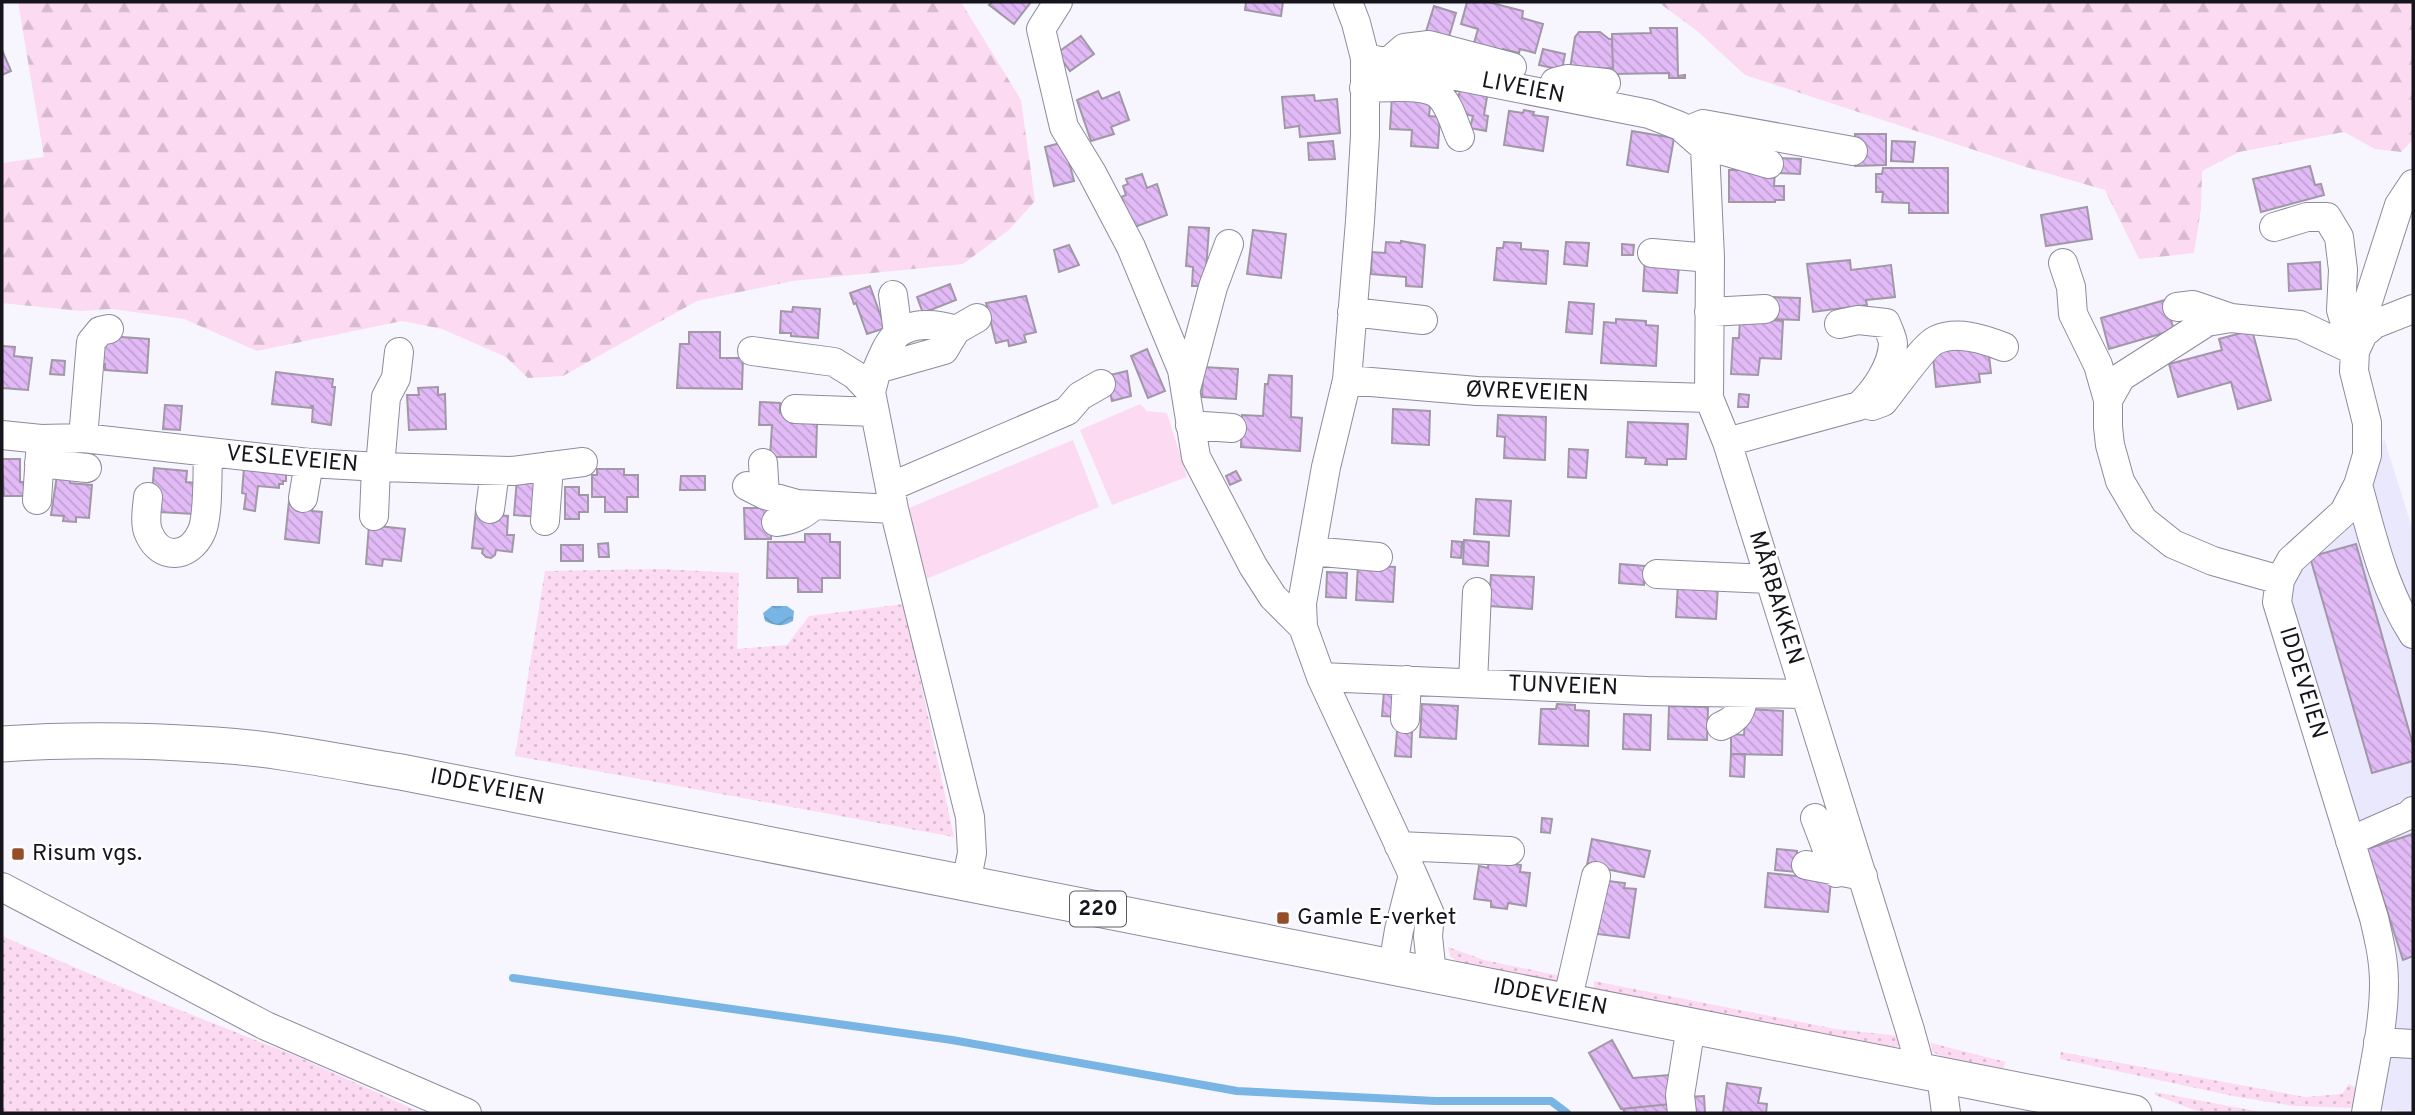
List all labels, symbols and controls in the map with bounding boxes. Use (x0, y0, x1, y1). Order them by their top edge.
street label: LIVEIEN (1479, 67, 1567, 111)
street label: ØVREVEIEN (1465, 376, 1589, 410)
street label: VESLEVEIEN (225, 440, 359, 480)
street label: MÅRBAKKEN (1741, 527, 1810, 668)
street label: IDDEVEIEN (2271, 624, 2333, 742)
street label: TUNVEIEN (1508, 671, 1618, 703)
street label: IDDEVEIEN (428, 763, 546, 813)
place label: Risum vgs. (32, 840, 142, 869)
marker: Risum vgs. (10, 846, 26, 862)
road number: 220 (1070, 892, 1126, 926)
place label: Gamle E-verket (1297, 904, 1456, 933)
marker: Gamle E-verket (1275, 910, 1291, 926)
street label: IDDEVEIEN (1491, 973, 1609, 1023)

